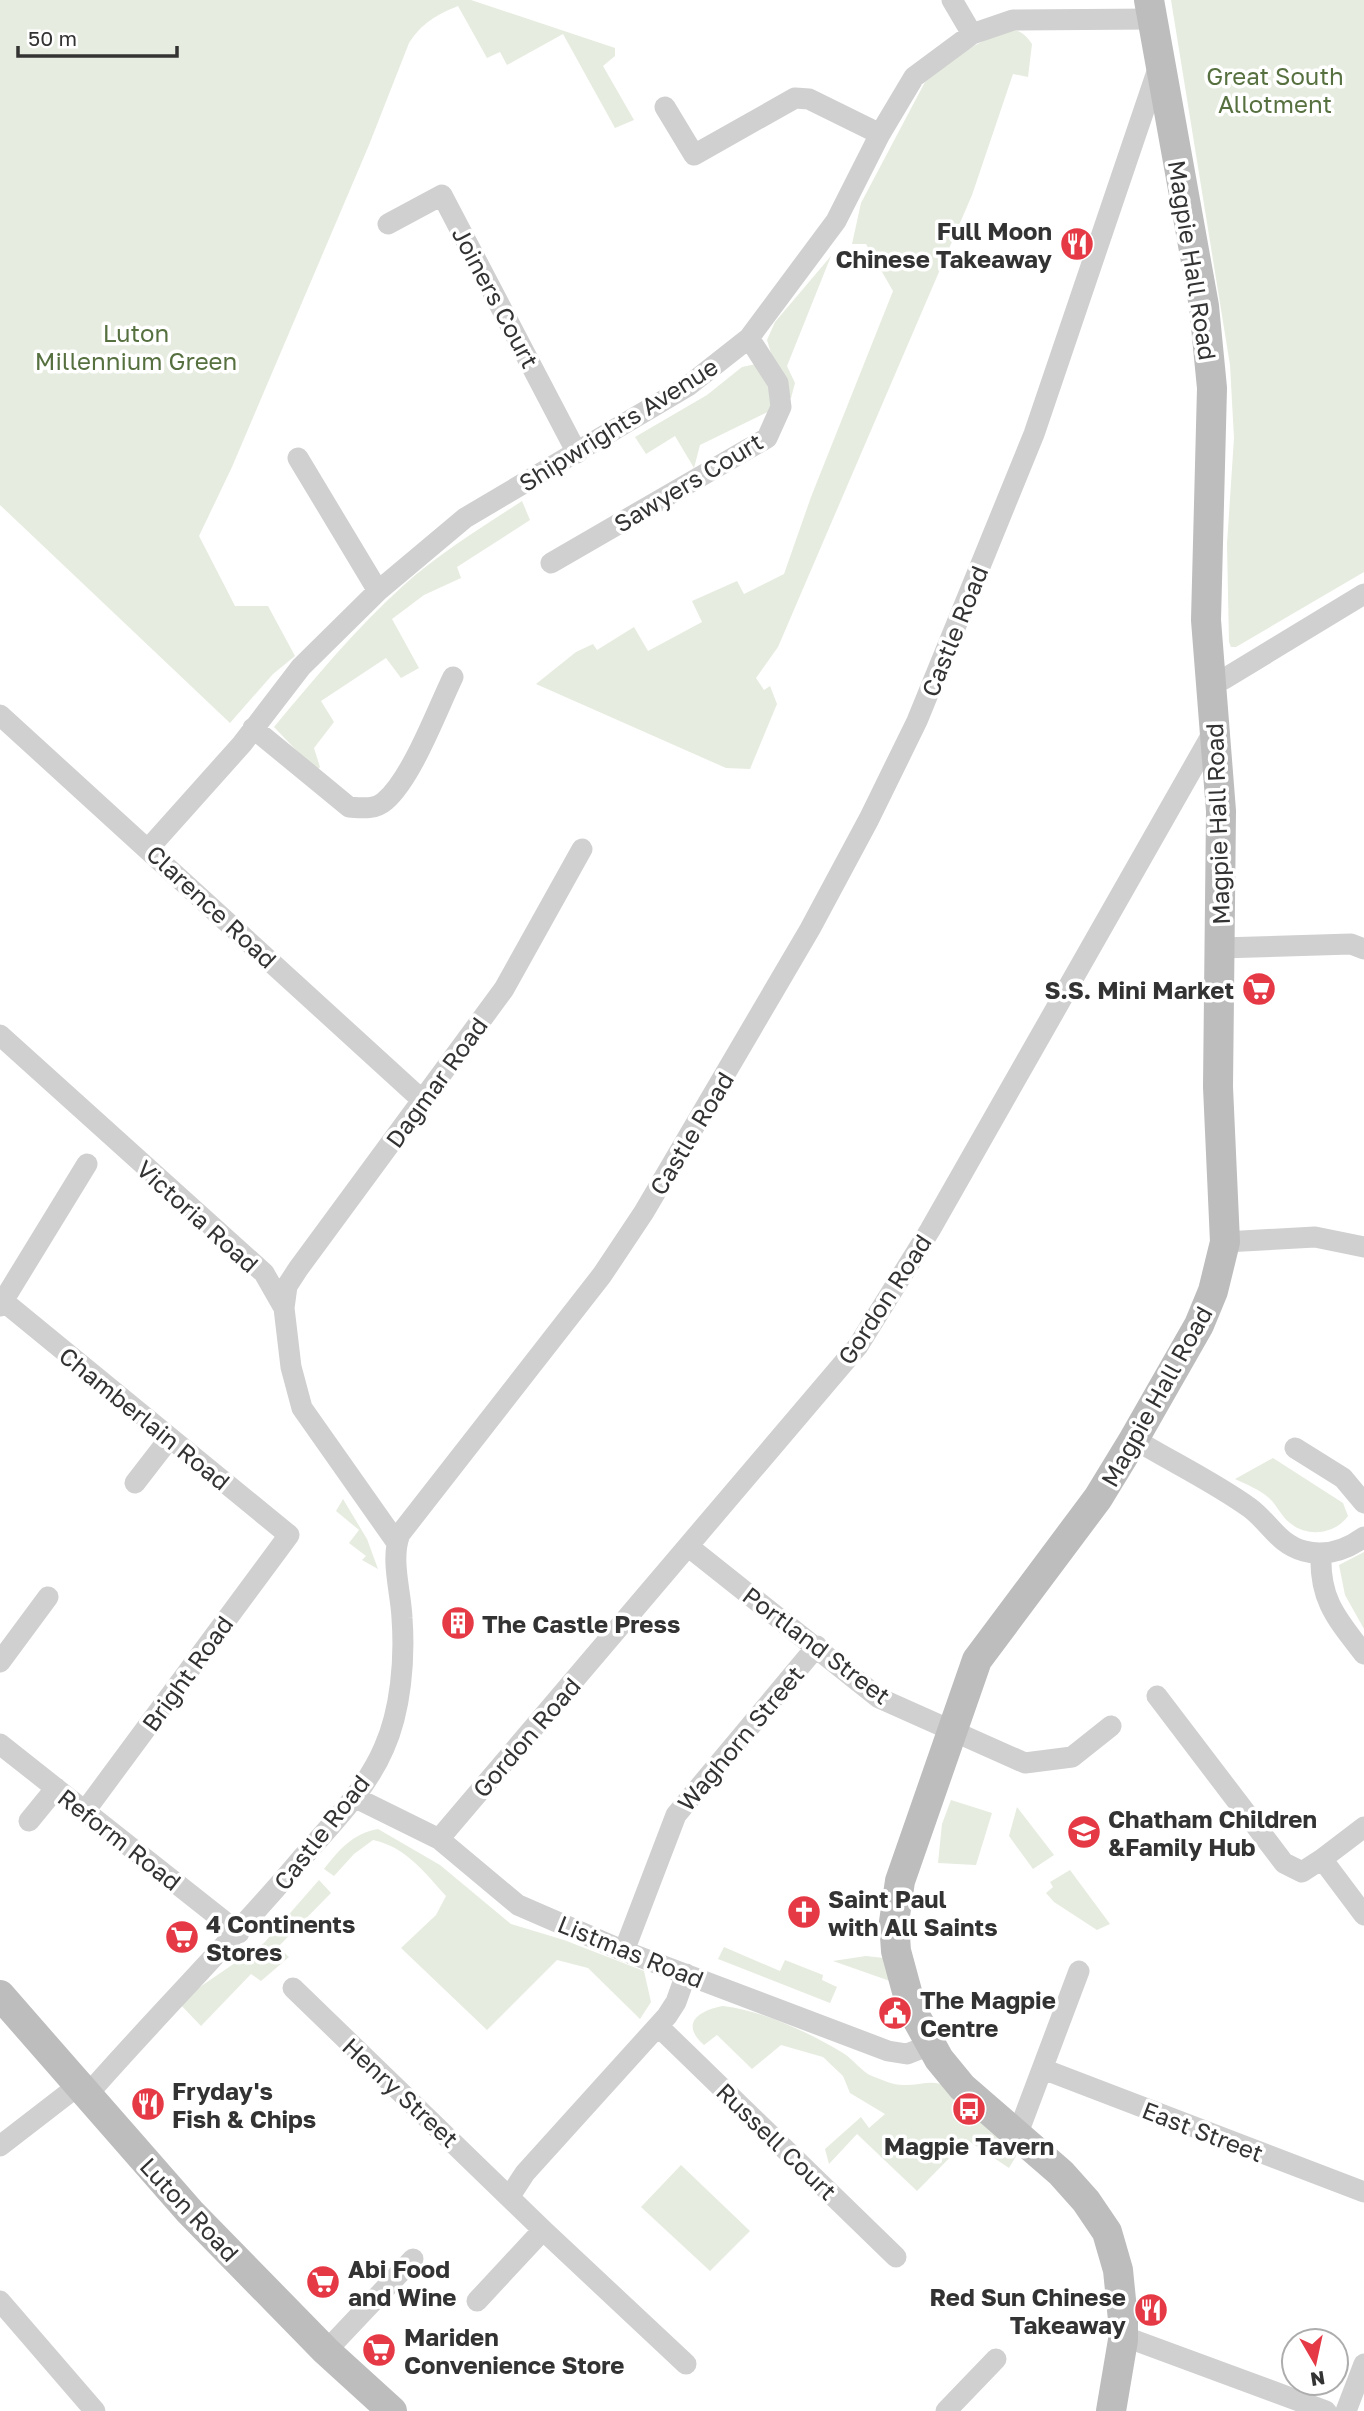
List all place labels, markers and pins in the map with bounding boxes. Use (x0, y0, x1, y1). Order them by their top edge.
place label: Full Moon Chinese Takeaway (835, 216, 1053, 273)
restaurant icon: Full Moon Chinese Takeaway (1058, 225, 1096, 263)
supermarket icon: S.S. Mini Market (1240, 970, 1278, 1008)
place label: S.S. Mini Market (1044, 975, 1234, 1004)
building icon: The Castle Press (439, 1604, 477, 1642)
place label: The Castle Press (482, 1609, 680, 1638)
place label: Chatham Children &Family Hub (1108, 1804, 1317, 1861)
school or university icon: Chatham Children &Family Hub (1065, 1813, 1103, 1851)
place label: Saint Paul with All Saints (828, 1884, 998, 1941)
church icon: Saint Paul with All Saints (785, 1893, 823, 1931)
place label: 4 Continents Stores (206, 1909, 355, 1966)
supermarket icon: 4 Continents Stores (163, 1918, 201, 1956)
place label: The Magpie Centre (920, 1985, 1056, 2042)
public building icon: The Magpie Centre (876, 1994, 914, 2032)
place label: Fryday's Fish & Chips (172, 2076, 316, 2133)
restaurant icon: Fryday's Fish & Chips (129, 2085, 167, 2123)
bus stop icon: Magpie Tavern (950, 2090, 988, 2128)
place label: Magpie Tavern (884, 2131, 1054, 2160)
place label: Abi Food and Wine (348, 2254, 456, 2311)
supermarket icon: Abi Food and Wine (304, 2263, 342, 2301)
place label: Red Sun Chinese Takeaway (929, 2282, 1127, 2339)
restaurant icon: Red Sun Chinese Takeaway (1132, 2291, 1170, 2329)
place label: Mariden Convenience Store (404, 2322, 624, 2379)
supermarket icon: Mariden Convenience Store (360, 2331, 398, 2369)

